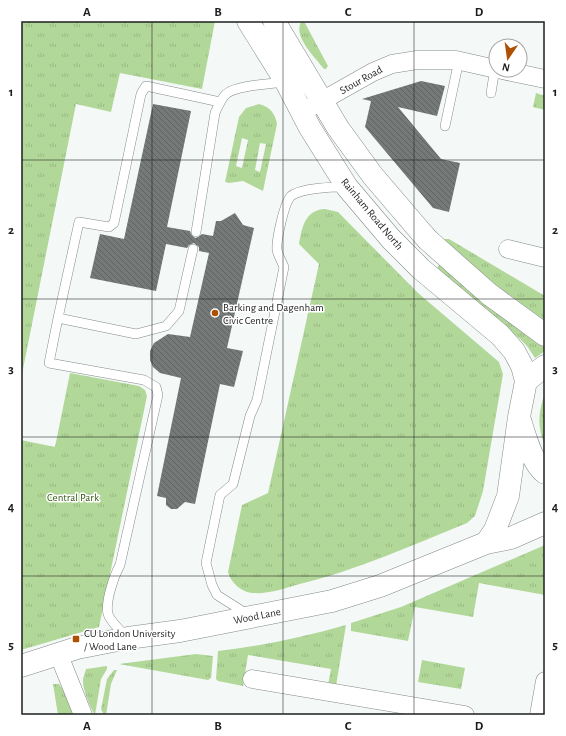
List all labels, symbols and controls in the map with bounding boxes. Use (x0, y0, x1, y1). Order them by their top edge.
text: A (83, 6, 91, 19)
text: B (214, 6, 222, 19)
text: C (345, 6, 352, 19)
text: D (475, 6, 484, 19)
north arrow (488, 38, 528, 78)
text: N (501, 61, 511, 73)
street label: Stour Road (338, 64, 384, 96)
text: 1 (9, 86, 13, 99)
text: 1 (553, 86, 557, 99)
street label: Rainham Road North (339, 176, 405, 252)
text: 2 (8, 224, 14, 237)
text: 2 (552, 224, 558, 237)
place label: Barking and Dagenham Civic Centre (223, 302, 324, 326)
marker: Barking and Dagenham Civic Centre (210, 308, 220, 318)
text: 3 (8, 363, 14, 376)
text: 3 (552, 363, 558, 376)
park label: Central Park (47, 492, 99, 503)
text: 4 (8, 501, 15, 514)
text: 4 (552, 501, 559, 514)
street label: Wood Lane (232, 606, 282, 626)
place label: CU London University / Wood Lane (84, 628, 176, 652)
marker: CU London University / Wood Lane (71, 634, 81, 644)
text: 5 (8, 639, 14, 652)
text: 5 (552, 639, 558, 652)
text: A (83, 720, 91, 733)
text: B (214, 720, 222, 733)
text: C (345, 720, 352, 733)
text: D (475, 720, 484, 733)

